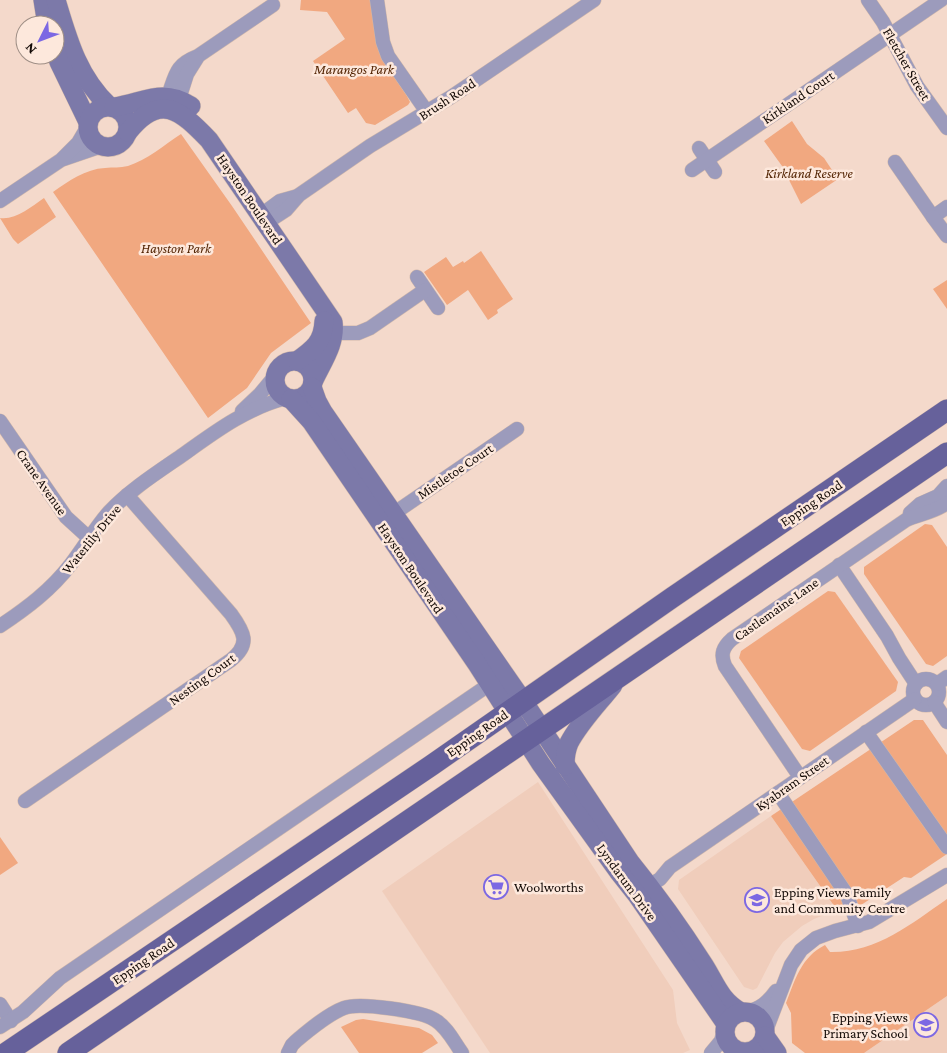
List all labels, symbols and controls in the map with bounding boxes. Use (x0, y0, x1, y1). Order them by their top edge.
north arrow (15, 15, 65, 65)
street label: Fletcher Street (880, 25, 934, 103)
text: N (21, 39, 39, 58)
park label: Marangos Park (313, 61, 395, 77)
street label: Kirkland Court (759, 67, 837, 127)
street label: Brush Road (416, 75, 479, 123)
street label: Hayston Boulevard (214, 151, 287, 248)
park label: Kirkland Reserve (765, 165, 854, 181)
park label: Hayston Park (141, 240, 212, 256)
street label: Mistletoe Court (414, 440, 496, 502)
street label: Crane Avenue (13, 446, 71, 518)
street label: Epping Road (777, 476, 846, 530)
street label: Waterlily Drive (58, 501, 124, 577)
street label: Hayston Boulevard (375, 520, 448, 617)
street label: Castlemaine Lane (731, 574, 821, 644)
street label: Nesting Court (166, 649, 239, 708)
street label: Epping Road (443, 706, 511, 760)
street label: Kyabram Street (752, 752, 832, 814)
street label: Lyndarum Drive (594, 840, 660, 924)
supermarket icon: Woolworths (483, 874, 509, 900)
place label: Woolworths (514, 879, 584, 895)
place label: Epping Views Family and Community Centre (774, 884, 905, 916)
school or university icon: Epping Views Family and Community Centre (744, 887, 770, 913)
street label: Epping Road (109, 934, 178, 988)
place label: Epping Views Primary School (823, 1009, 908, 1041)
school or university icon: Epping Views Primary School (913, 1012, 939, 1038)

